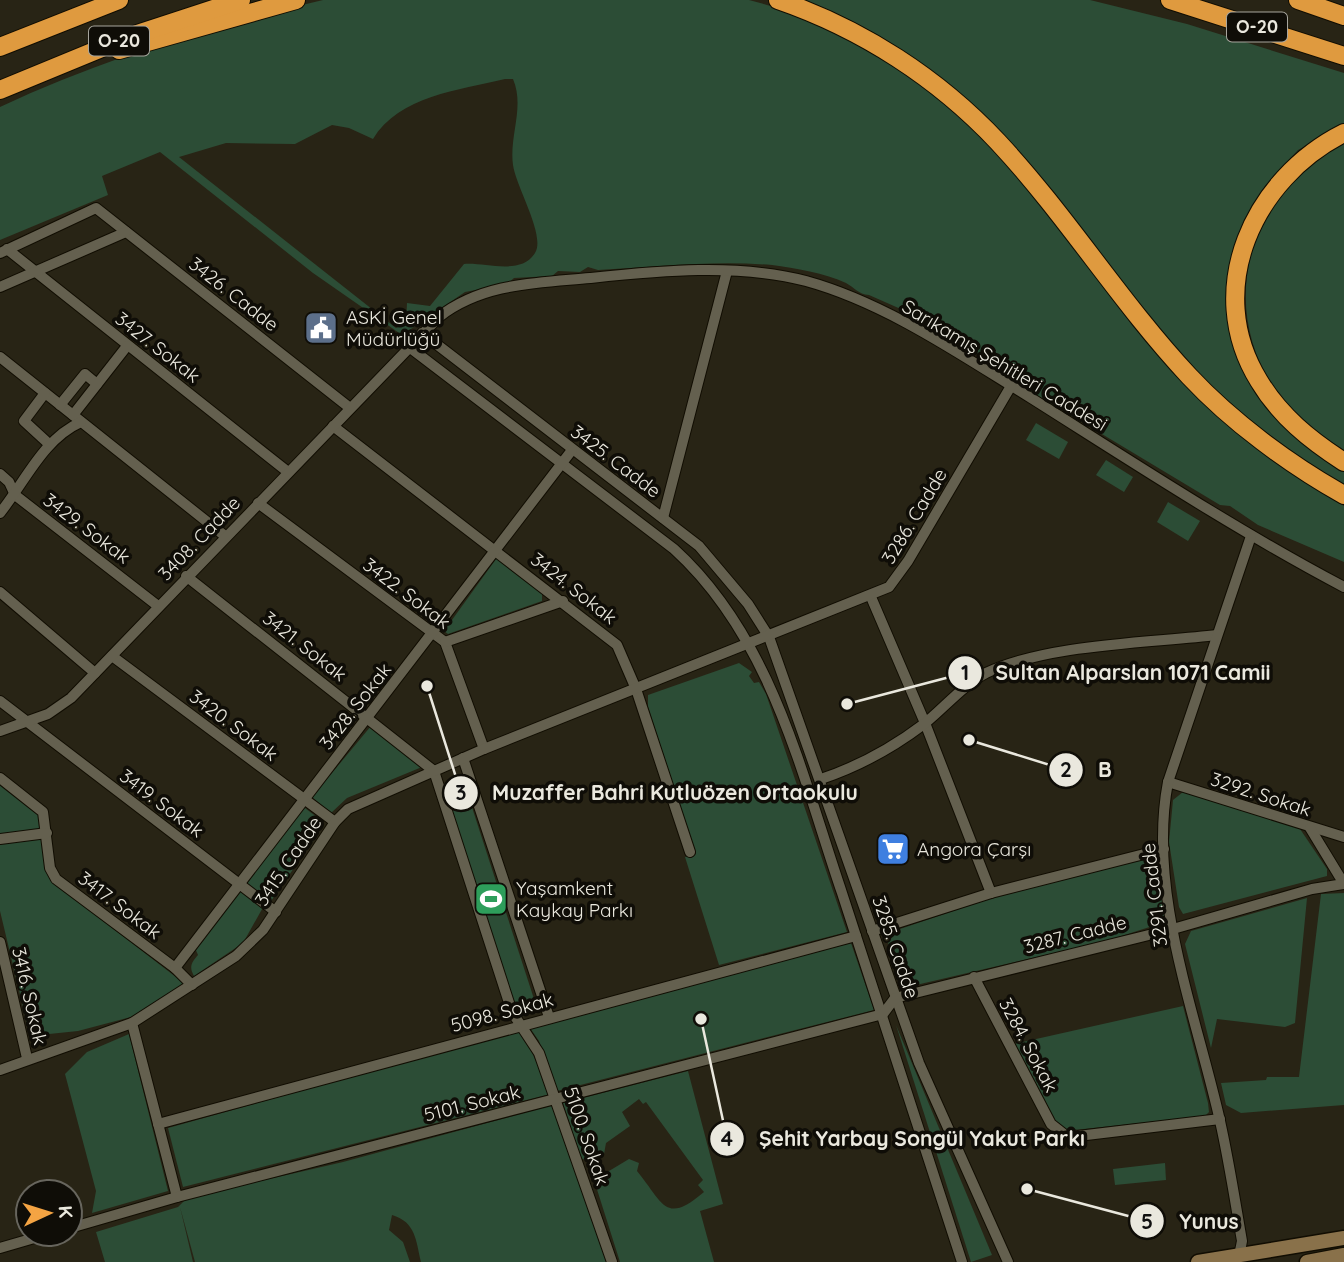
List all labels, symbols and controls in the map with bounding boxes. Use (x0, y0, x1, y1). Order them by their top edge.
road number: O-20 (1227, 12, 1287, 42)
road number: O-20 (89, 26, 149, 56)
street label: 3426. Cadde (184, 252, 284, 336)
street label: Sarıkamış Şehitleri Caddesi (898, 294, 1112, 436)
place label: ASKİ Genel Müdürlüğü (346, 305, 442, 351)
street label: 3427. Sokak (111, 306, 205, 388)
public building icon: ASKİ Genel Müdürlüğü (302, 309, 340, 347)
street label: 3425. Cadde (566, 419, 666, 503)
street label: 3286. Cadde (876, 464, 952, 568)
street label: 3429. Sokak (39, 487, 135, 569)
street label: 3408. Cadde (153, 491, 245, 585)
street label: 3424. Sokak (526, 547, 622, 629)
street label: 3422. Sokak (358, 552, 456, 634)
street label: 3421. Sokak (258, 606, 352, 686)
callout: Sultan Alparslan 1071 Camii (947, 652, 1285, 694)
street label: 3428. Sokak (314, 658, 396, 754)
text: 1 (961, 659, 969, 685)
text: Sultan Alparslan 1071 Camii (996, 659, 1270, 685)
street label: 3420. Sokak (185, 684, 283, 766)
callout: B (1049, 749, 1126, 791)
text: 2 (1060, 756, 1072, 782)
text: B (1098, 756, 1112, 782)
street label: 3419. Sokak (115, 764, 209, 842)
street label: 3292. Sokak (1208, 766, 1314, 822)
callout: Muzaffer Bahri Kutluözen Ortaokulu (443, 772, 872, 814)
text: 3 (455, 779, 467, 805)
text: Muzaffer Bahri Kutluözen Ortaokulu (492, 779, 858, 805)
street label: 3415. Cadde (249, 812, 327, 910)
supermarket icon: Angora Çarşı (874, 830, 912, 868)
place label: Angora Çarşı (917, 837, 1031, 861)
street label: 3291. Cadde (1136, 842, 1172, 948)
street label: 3417. Sokak (74, 866, 166, 944)
place label: Yaşamkent Kaykay Parkı (516, 876, 633, 922)
sports icon: Yaşamkent Kaykay Parkı (472, 880, 510, 918)
street label: 3285. Cadde (867, 893, 925, 1001)
street label: 3287. Cadde (1021, 910, 1129, 958)
street label: 3416. Sokak (7, 945, 53, 1047)
street label: 5098. Sokak (448, 987, 556, 1037)
street label: 3284. Sokak (994, 994, 1064, 1096)
street label: 5101. Sokak (421, 1079, 523, 1127)
street label: 5100. Sokak (559, 1084, 615, 1188)
callout: Şehit Yarbay Songül Yakut Parkı (710, 1118, 1099, 1160)
text: 4 (721, 1125, 733, 1151)
text: Şehit Yarbay Songül Yakut Parkı (759, 1125, 1085, 1151)
north arrow (14, 1178, 84, 1248)
callout: Yunus (1130, 1200, 1252, 1242)
text: K (54, 1205, 78, 1219)
text: 5 (1141, 1208, 1153, 1234)
text: Yunus (1179, 1208, 1239, 1234)

